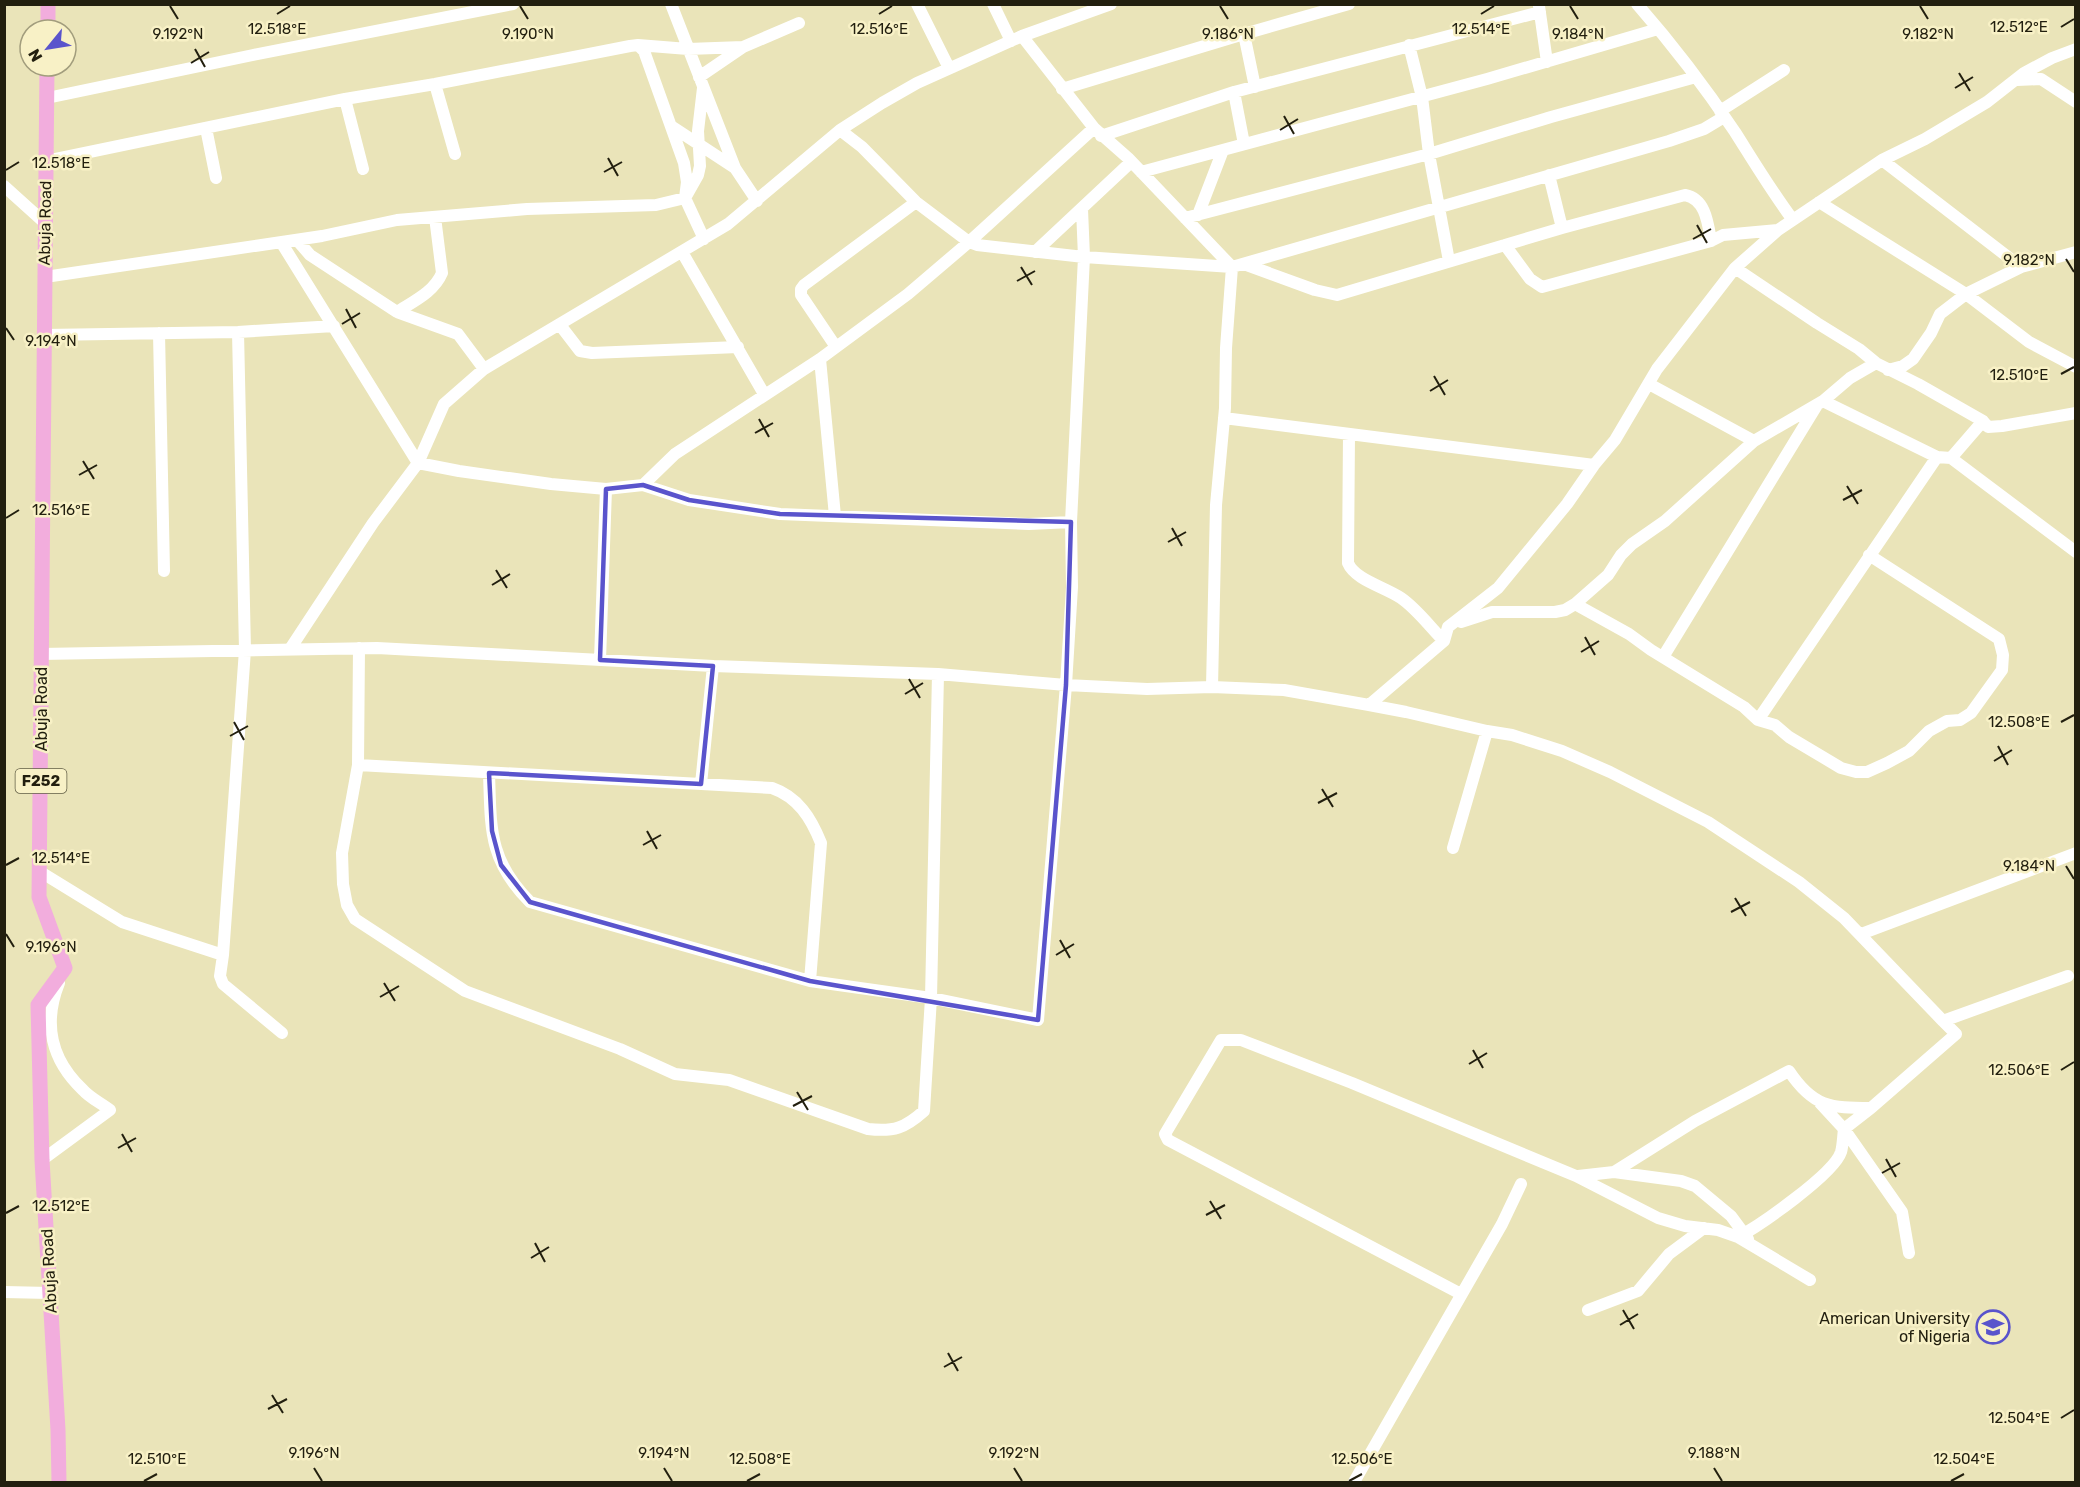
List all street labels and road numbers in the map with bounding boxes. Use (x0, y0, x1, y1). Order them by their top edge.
street label: Abuja Road (35, 181, 55, 265)
street label: Abuja Road (32, 667, 51, 751)
road number: F252 (15, 769, 66, 793)
street label: Abuja Road (37, 1228, 61, 1314)

